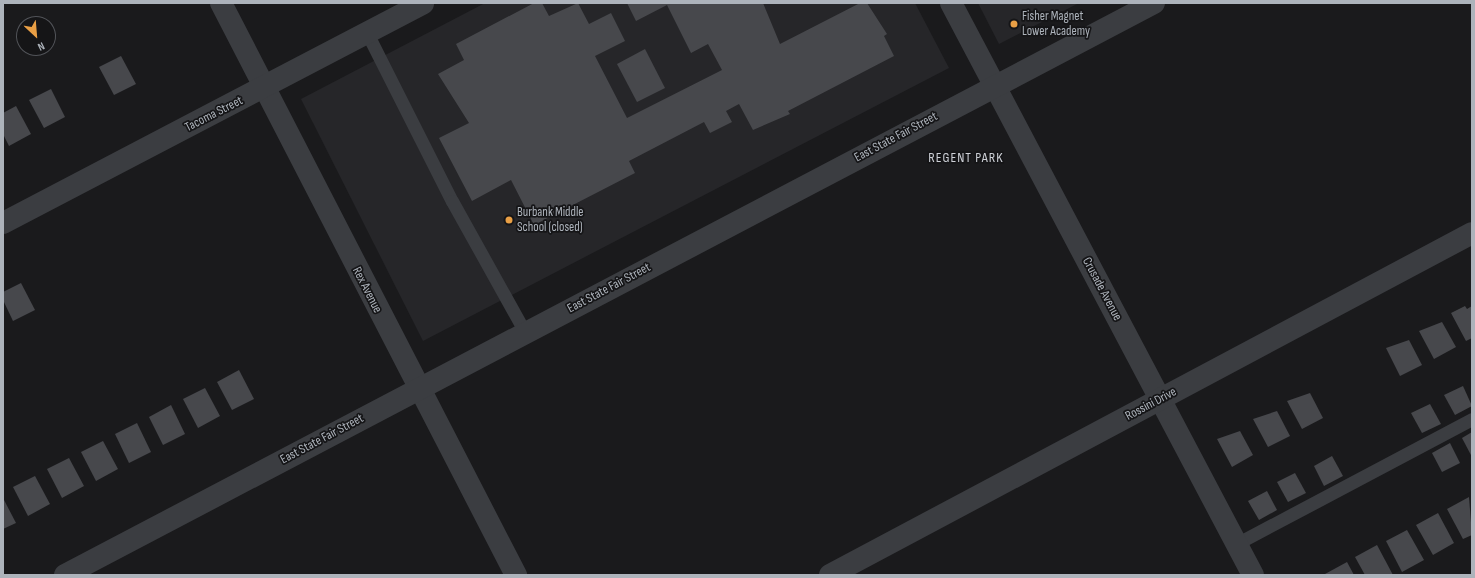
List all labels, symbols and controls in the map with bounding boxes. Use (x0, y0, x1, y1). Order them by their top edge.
place label: Fisher Magnet Lower Academy (1022, 9, 1090, 40)
north arrow (16, 16, 56, 56)
marker: Fisher Magnet Lower Academy (1009, 19, 1019, 29)
text: N (36, 39, 47, 53)
street label: Tacoma Street (182, 93, 246, 135)
street label: East State Fair Street (852, 109, 940, 165)
district label: REGENT PARK (928, 150, 1004, 166)
place label: Burbank Middle School (closed) (517, 205, 584, 236)
marker: Burbank Middle School (closed) (504, 215, 514, 225)
street label: Crusade Avenue (1079, 255, 1125, 323)
street label: East State Fair Street (565, 260, 653, 316)
street label: Rex Avenue (349, 264, 385, 316)
street label: Rossini Drive (1123, 384, 1179, 424)
street label: East State Fair Street (278, 411, 366, 467)

